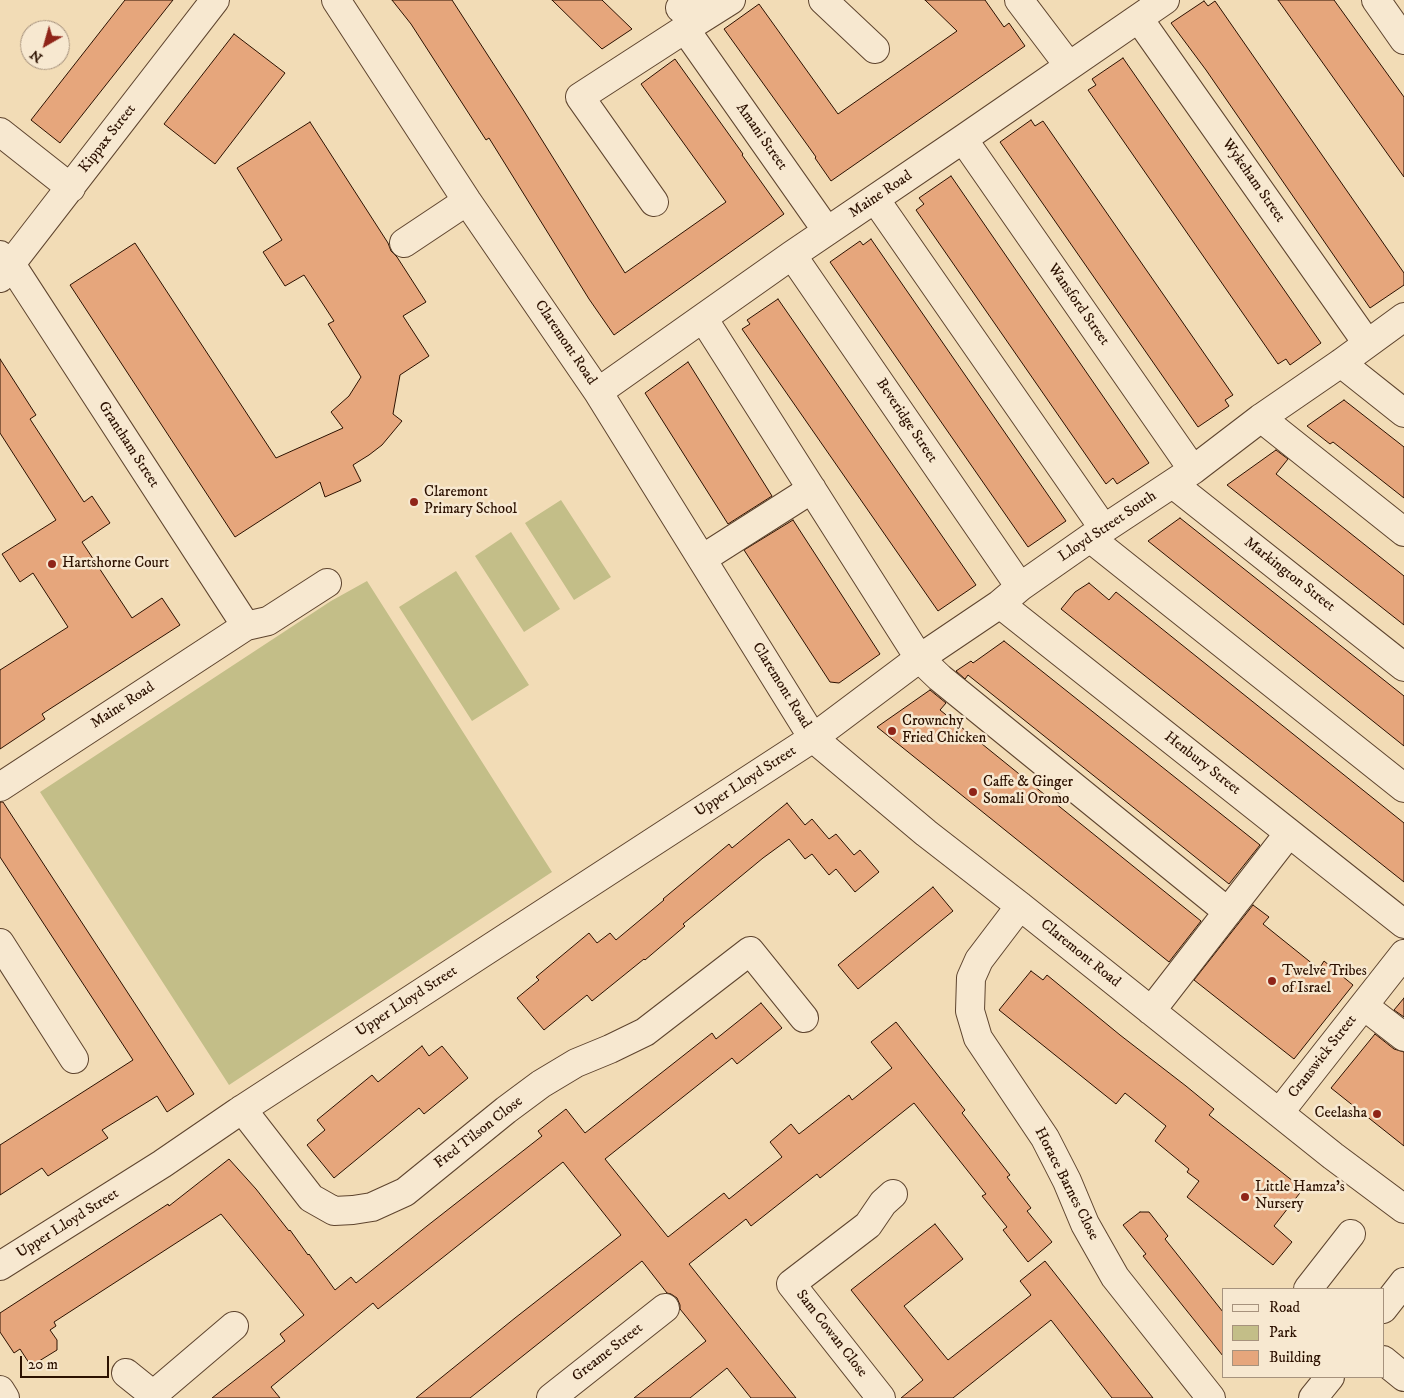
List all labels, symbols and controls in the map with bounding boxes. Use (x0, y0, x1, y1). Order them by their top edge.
north arrow (20, 20, 70, 70)
text: N (26, 45, 46, 67)
street label: Amani Street (731, 100, 791, 174)
street label: Kippax Street (76, 101, 140, 177)
street label: Wykeham Street (1218, 136, 1288, 226)
street label: Maine Road (846, 167, 916, 223)
street label: Wansford Street (1043, 261, 1113, 349)
street label: Claremont Road (530, 297, 600, 389)
street label: Beveridge Street (871, 376, 941, 466)
street label: Grantham Street (93, 398, 163, 492)
place label: Claremont Primary School (424, 484, 517, 519)
street label: Lloyd Street South (1056, 488, 1160, 566)
marker: Claremont Primary School (408, 496, 420, 508)
street label: Markington Street (1240, 534, 1338, 616)
place label: Hartshorne Court (62, 555, 169, 573)
marker: Hartshorne Court (46, 558, 58, 570)
street label: Claremont Road (747, 640, 815, 732)
street label: Maine Road (88, 679, 158, 733)
place label: Crownchy Fried Chicken (902, 713, 986, 748)
marker: Crownchy Fried Chicken (886, 725, 898, 737)
street label: Henbury Street (1160, 729, 1244, 799)
street label: Upper Lloyd Street (692, 743, 800, 821)
place label: Caffe & Ginger Somali Oromo (983, 774, 1073, 809)
marker: Caffe & Ginger Somali Oromo (967, 786, 979, 798)
street label: Claremont Road (1036, 916, 1124, 992)
street label: Upper Lloyd Street (353, 963, 461, 1041)
place label: Twelve Tribes of Israel (1282, 963, 1367, 998)
marker: Twelve Tribes of Israel (1266, 975, 1278, 987)
street label: Cranswick Street (1285, 1012, 1361, 1102)
street label: Fred Tilson Close (431, 1093, 527, 1173)
place label: Ceelasha (1314, 1105, 1367, 1123)
marker: Ceelasha (1371, 1108, 1383, 1120)
street label: Horace Barnes Close (1030, 1125, 1102, 1243)
place label: Little Hamza's Nursery (1255, 1179, 1345, 1214)
street label: Upper Lloyd Street (13, 1185, 123, 1263)
marker: Little Hamza's Nursery (1239, 1191, 1251, 1203)
street label: Sam Cowan Close (791, 1287, 871, 1381)
legend (1222, 1288, 1384, 1378)
text: Road (1269, 1298, 1300, 1317)
street label: Greame Street (569, 1320, 647, 1386)
text: Park (1269, 1323, 1297, 1342)
scale bar (22, 1346, 111, 1378)
text: Building (1269, 1348, 1321, 1367)
text: 20 m (28, 1355, 58, 1374)

